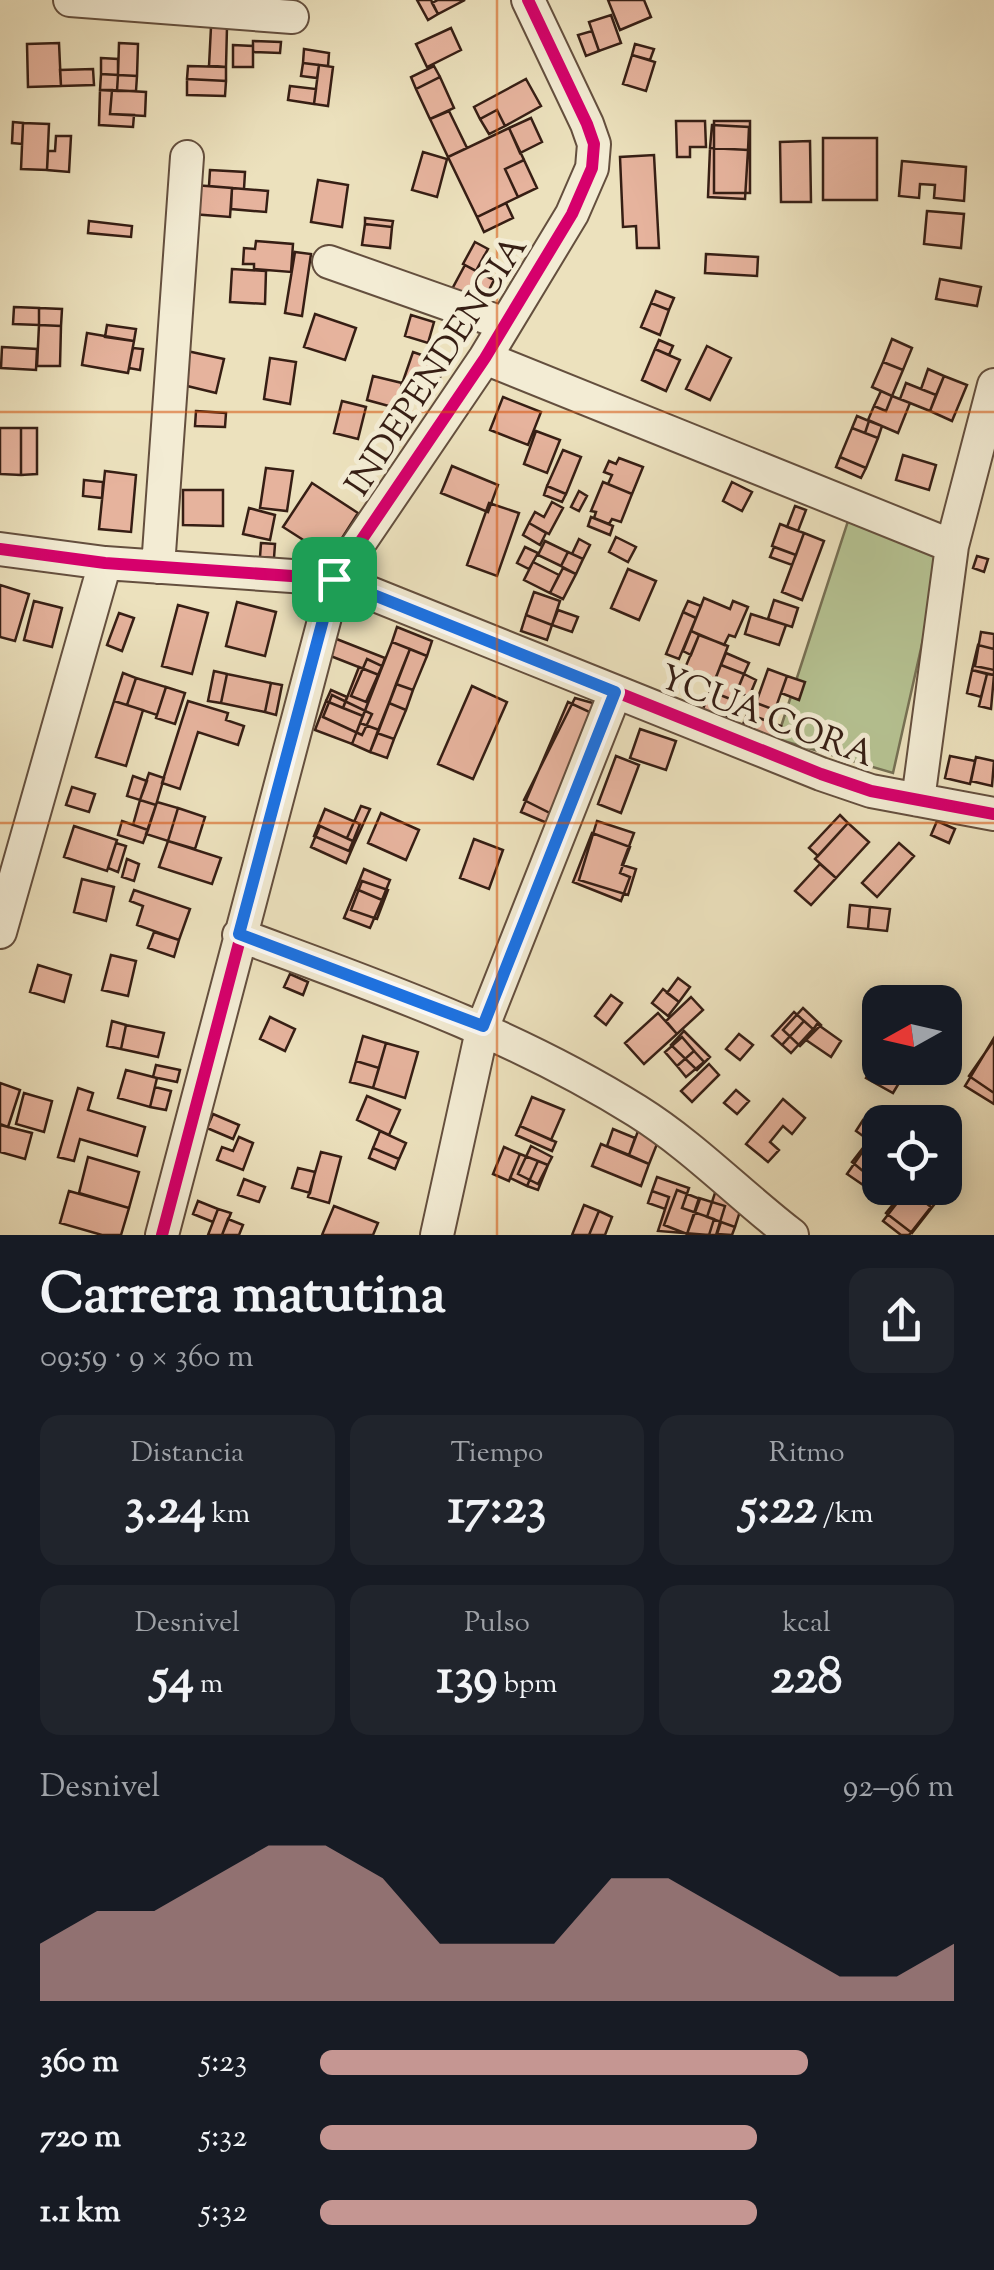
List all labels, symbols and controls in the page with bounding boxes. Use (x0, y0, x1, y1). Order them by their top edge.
street label: INDEPENDENCIA (334, 226, 542, 508)
pin (292, 537, 377, 622)
icon: arrive (307, 552, 362, 607)
street label: YCUA CORA (651, 654, 881, 782)
north arrow (862, 985, 962, 1085)
map controls (862, 985, 962, 1205)
button: locate (862, 1105, 962, 1205)
text: Carrera matutina (40, 1258, 446, 1337)
button: share (849, 1268, 954, 1373)
text: 09:59 · 9 × 360 m (40, 1335, 254, 1381)
text: Distancia (131, 1434, 244, 1474)
text: Tiempo (451, 1434, 543, 1474)
text: Ritmo (769, 1434, 845, 1474)
text: 3.24 (124, 1474, 206, 1546)
text: 17:23 (448, 1474, 546, 1546)
text: 5:22 (740, 1474, 817, 1546)
text: km (206, 1495, 250, 1535)
text: /km (817, 1495, 873, 1535)
text: Desnivel (135, 1604, 240, 1644)
text: Pulso (464, 1604, 530, 1644)
text: kcal (783, 1604, 831, 1644)
text: 54 (152, 1644, 194, 1716)
text: 139 (437, 1644, 498, 1716)
text: 228 (771, 1644, 843, 1716)
text: m (194, 1665, 223, 1705)
text: bpm (498, 1665, 557, 1705)
text: Desnivel (40, 1765, 160, 1811)
text: 92–96 m (843, 1765, 954, 1811)
text: 360 m (40, 2040, 119, 2086)
text: 5:23 (200, 2040, 247, 2086)
text: 720 m (40, 2115, 121, 2161)
text: 5:32 (200, 2115, 247, 2161)
text: 1.1 km (40, 2190, 121, 2236)
text: 5:32 (200, 2190, 247, 2236)

